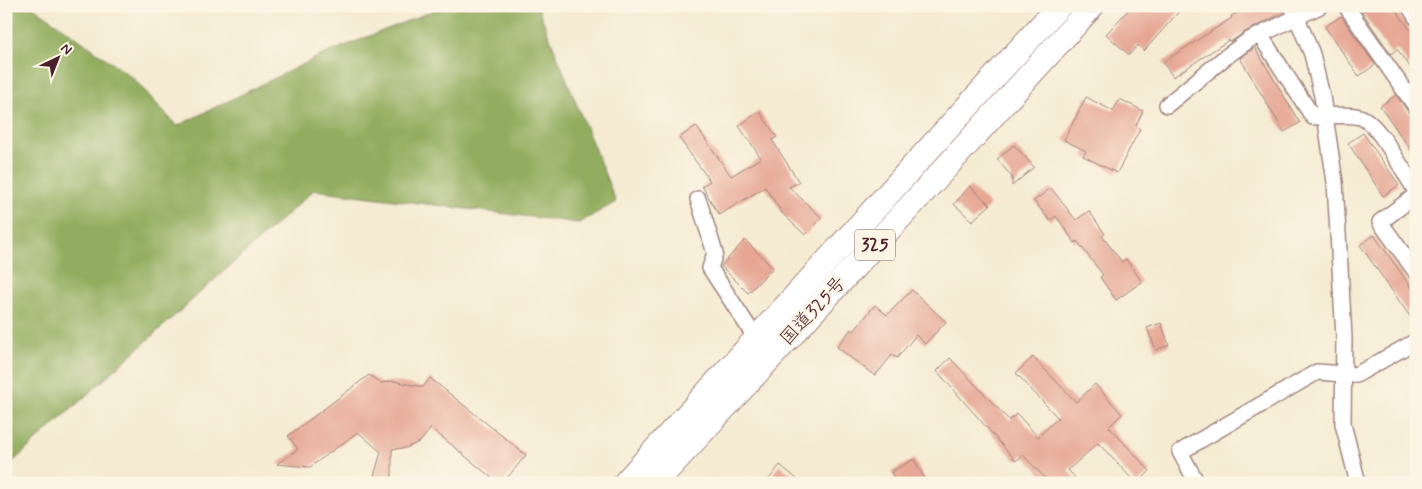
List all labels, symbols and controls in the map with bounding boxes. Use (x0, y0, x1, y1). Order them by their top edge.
north arrow (32, 32, 82, 82)
text: N (57, 39, 76, 59)
road number: 325 (855, 230, 895, 260)
street label: 国道325号 (774, 271, 852, 351)

